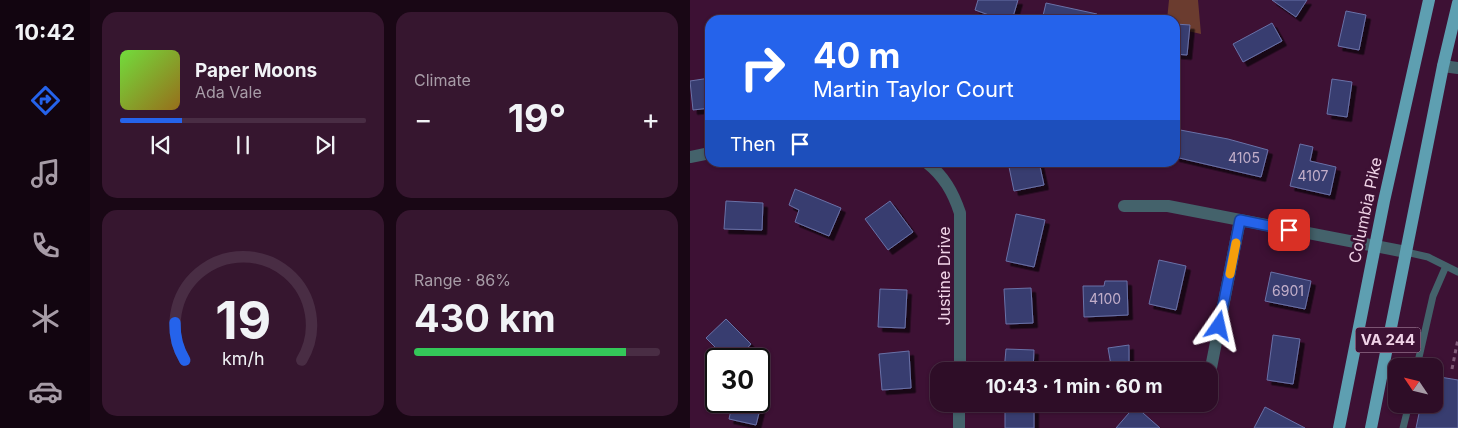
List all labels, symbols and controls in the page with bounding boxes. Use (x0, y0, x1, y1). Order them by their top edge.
text: 10:42 (15, 19, 75, 45)
text: 40 m (813, 34, 901, 76)
icon: right (730, 35, 795, 100)
text: Paper Moons (195, 59, 317, 82)
text: Climate (414, 70, 471, 90)
text: Martin Taylor Court (813, 76, 1014, 102)
text: Ada Vale (195, 82, 262, 102)
icon: directions (28, 83, 63, 118)
text: 19° (508, 95, 566, 141)
text: − (414, 102, 433, 136)
text: + (641, 102, 660, 136)
icon: arrive (786, 130, 814, 158)
icon: previous (147, 131, 175, 159)
icon: pause (229, 131, 257, 159)
icon: next (311, 131, 339, 159)
text: Then (730, 133, 776, 156)
house number: 4105 (1228, 149, 1260, 166)
street label: Columbia Pike (1344, 155, 1386, 265)
icon: music (28, 156, 63, 191)
house number: 4107 (1298, 167, 1329, 184)
pin (1268, 209, 1310, 251)
icon: arrive (1275, 216, 1303, 244)
street label: Justine Drive (934, 226, 954, 326)
icon: phone (28, 228, 63, 263)
text: Range · 86% (414, 270, 511, 290)
house number: 6901 (1272, 282, 1304, 299)
text: 19 (215, 289, 271, 352)
house number: 4100 (1089, 290, 1121, 307)
text: 430 km (414, 295, 556, 341)
position arrow (1192, 299, 1244, 351)
icon: climate (28, 301, 63, 336)
road number: VA 244 (1356, 328, 1420, 352)
text: km/h (222, 348, 264, 369)
speed limit sign: 30 (705, 348, 770, 413)
north arrow (1388, 358, 1442, 412)
map controls (1388, 358, 1443, 413)
icon: car (28, 374, 63, 409)
text: 10:43 · 1 min · 60 m (985, 375, 1163, 398)

